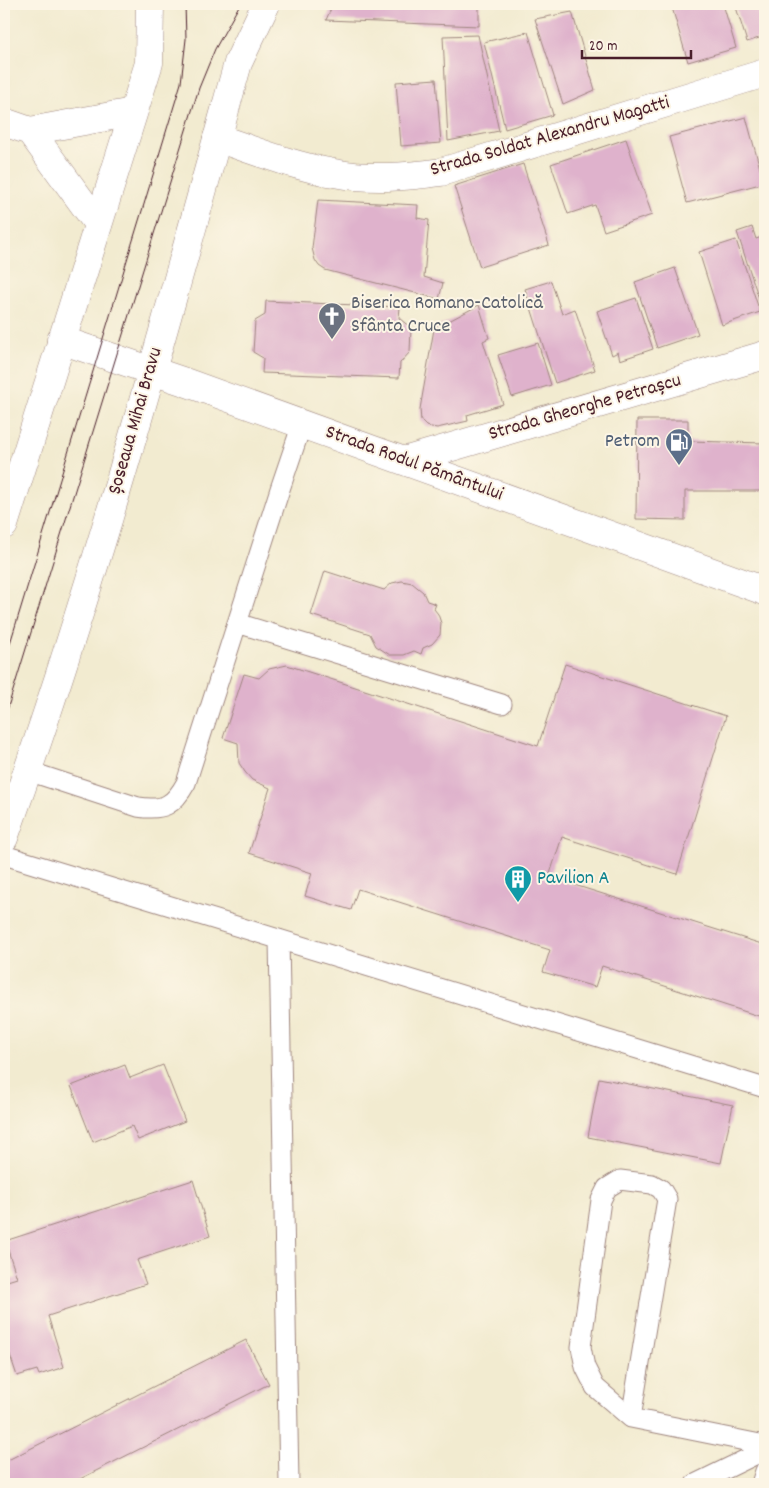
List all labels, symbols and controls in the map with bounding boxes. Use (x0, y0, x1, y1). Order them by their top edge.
scale bar (582, 28, 690, 60)
text: 20 m (589, 36, 617, 58)
street label: Strada Soldat Alexandru Magatti (427, 89, 673, 185)
place label: Biserica Romano-Catolică Sfânta Cruce (351, 290, 543, 341)
church icon: Biserica Romano-Catolică Sfânta Cruce (317, 301, 347, 340)
street label: Șoseaua Mihai Bravu (102, 344, 170, 498)
street label: Strada Gheorghe Petrașcu (485, 367, 685, 449)
street label: Strada Rodul Pământului (321, 419, 507, 509)
fuel station icon: Petrom (664, 427, 694, 466)
place label: Petrom (605, 428, 660, 456)
building icon: Pavilion A (503, 864, 533, 903)
place label: Pavilion A (537, 865, 610, 893)

